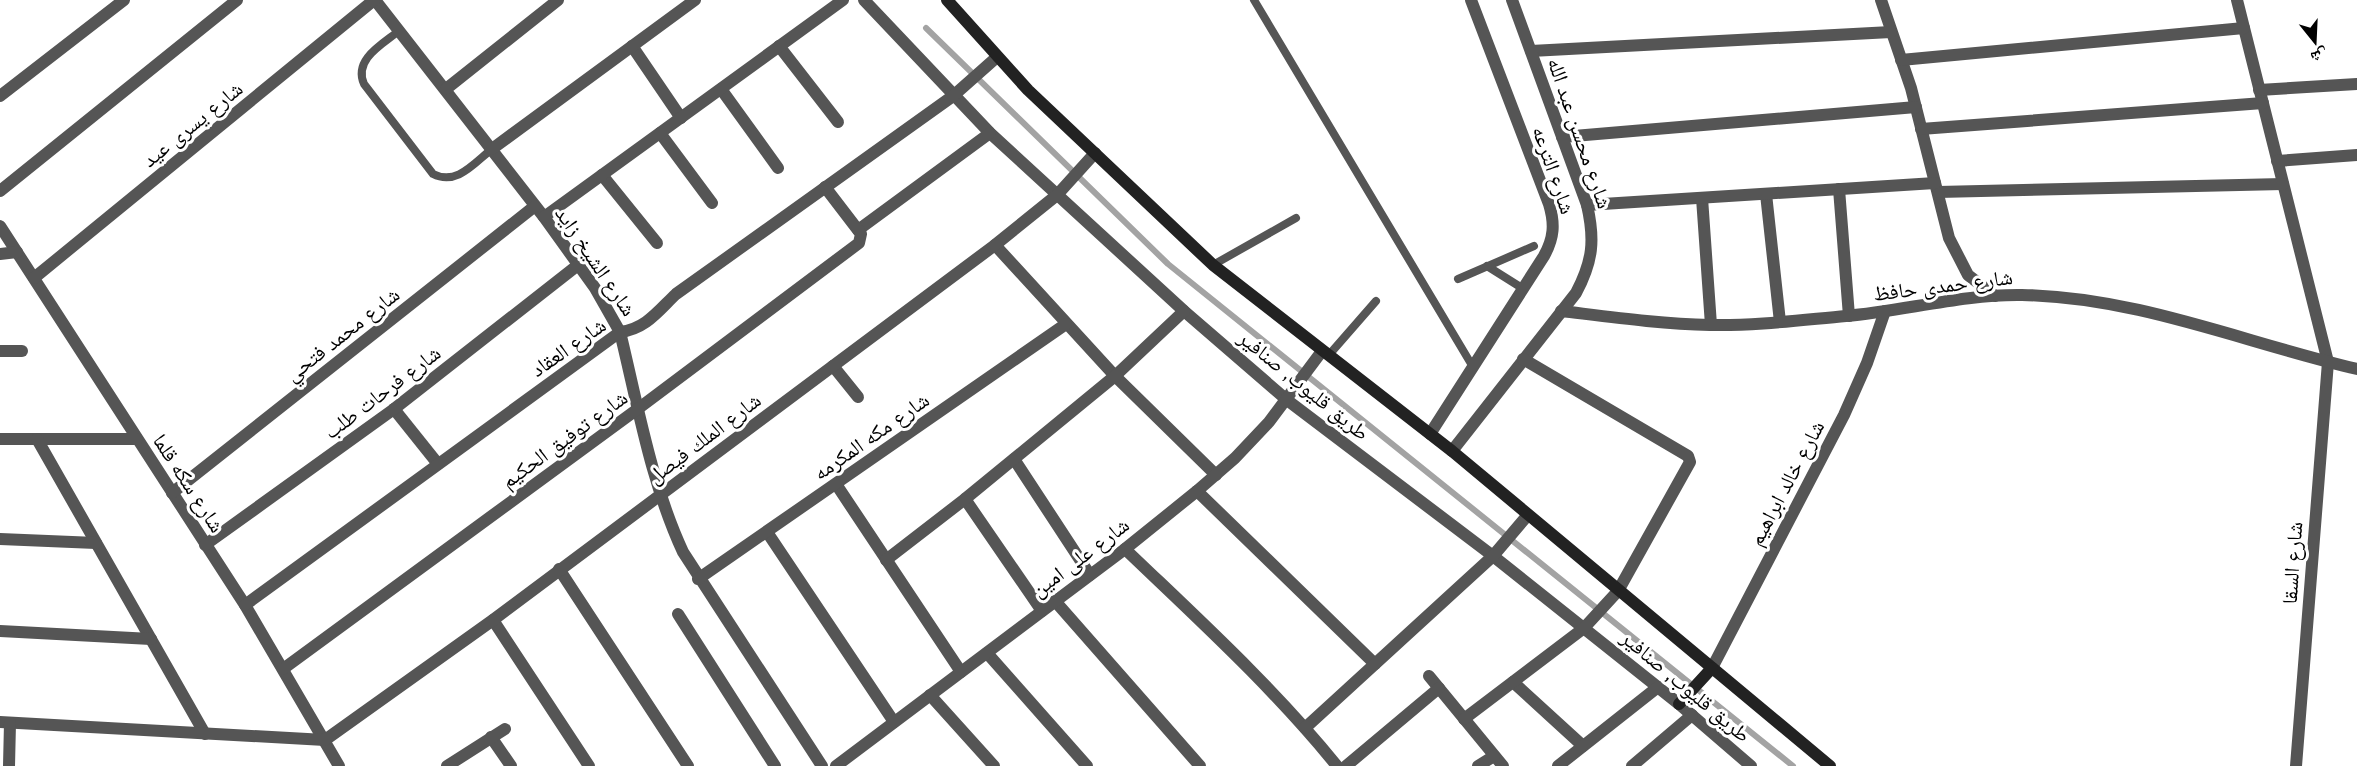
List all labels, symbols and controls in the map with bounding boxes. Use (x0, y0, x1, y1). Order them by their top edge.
north arrow (2285, 12, 2345, 72)
text: ش (2308, 44, 2330, 67)
street label: شارع محسن عبد الله (1542, 55, 1617, 212)
street label: شارع يسرى عيد (137, 77, 248, 173)
street label: شارع الترعه (1526, 123, 1580, 218)
street label: شارع الشيخ زايد (549, 202, 641, 321)
street label: شارع حمدى حافظ (1872, 265, 2014, 307)
street label: شارع محمد فتحي (280, 282, 407, 390)
street label: شارع العقاد (526, 313, 611, 383)
street label: طريق قليوب, صنافير (1232, 325, 1374, 446)
street label: شارع فرحات طلب (319, 341, 446, 445)
street label: شارع توفيق الحكيم (496, 386, 633, 495)
street label: شارع الملك فيصل (643, 388, 766, 490)
street label: شارع مكه المكرمه (809, 388, 934, 486)
street label: شارع خالد ابراهيم (1743, 417, 1831, 551)
street label: شارع سكه قلما (147, 430, 229, 538)
street label: شارع على امين (1027, 513, 1135, 603)
street label: شارع السقا (2278, 521, 2308, 605)
street label: طريق قليوب, صنافير (1615, 625, 1755, 748)

